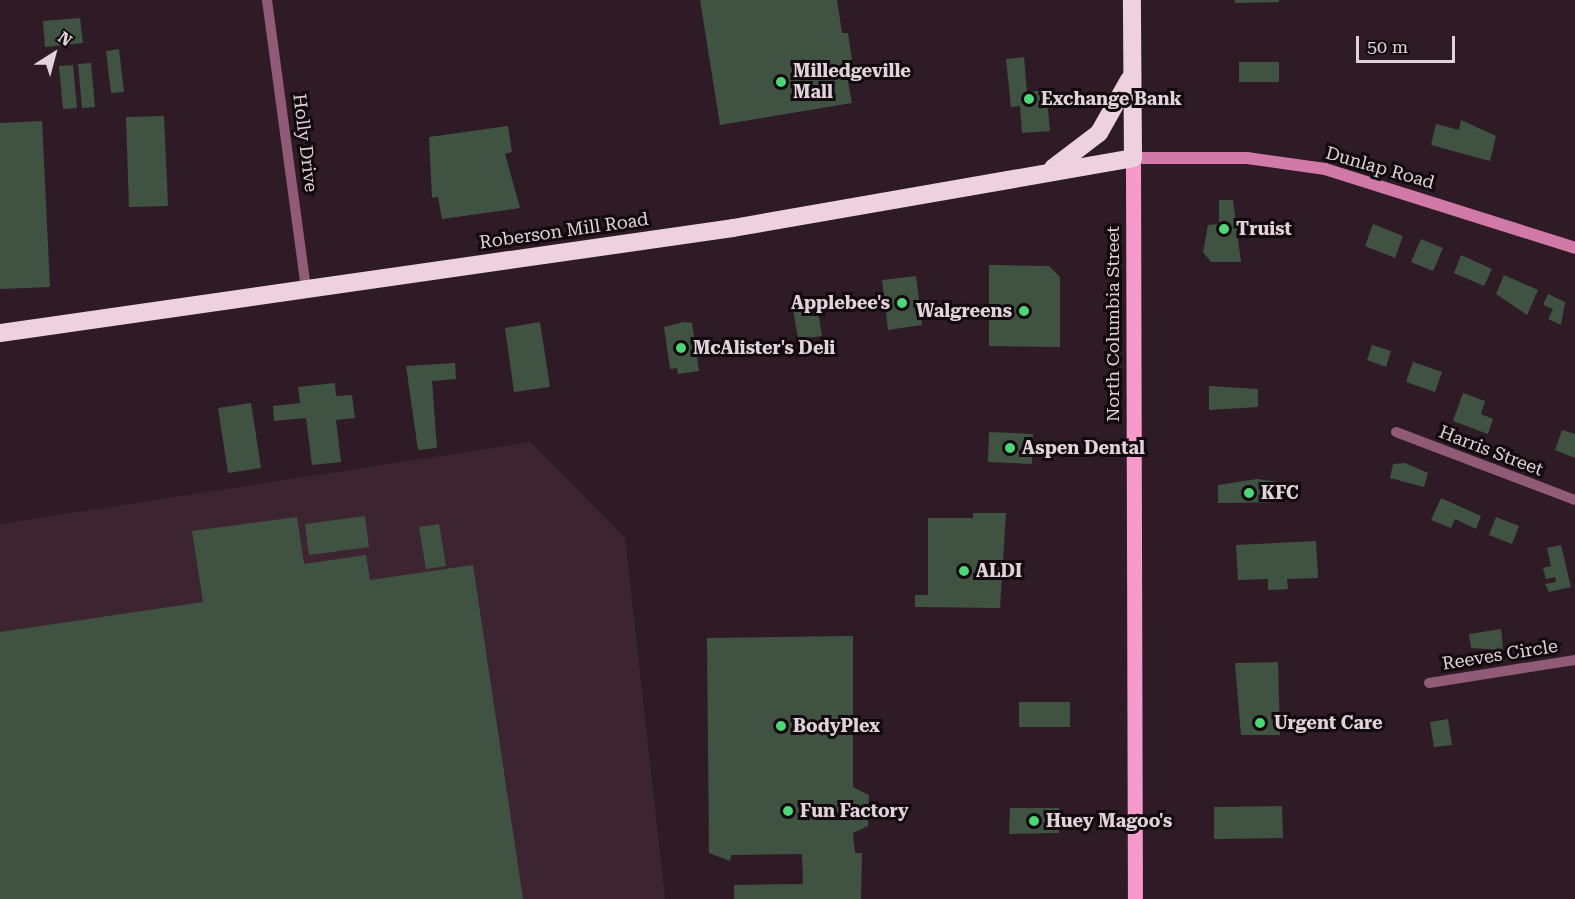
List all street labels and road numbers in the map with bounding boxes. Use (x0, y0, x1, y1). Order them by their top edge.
street label: Holly Drive (288, 92, 322, 194)
street label: Dunlap Road (1323, 142, 1437, 194)
street label: Roberson Mill Road (478, 208, 650, 254)
street label: North Columbia Street (1102, 226, 1124, 422)
street label: Harris Street (1436, 421, 1546, 481)
street label: Reeves Circle (1441, 635, 1559, 675)

